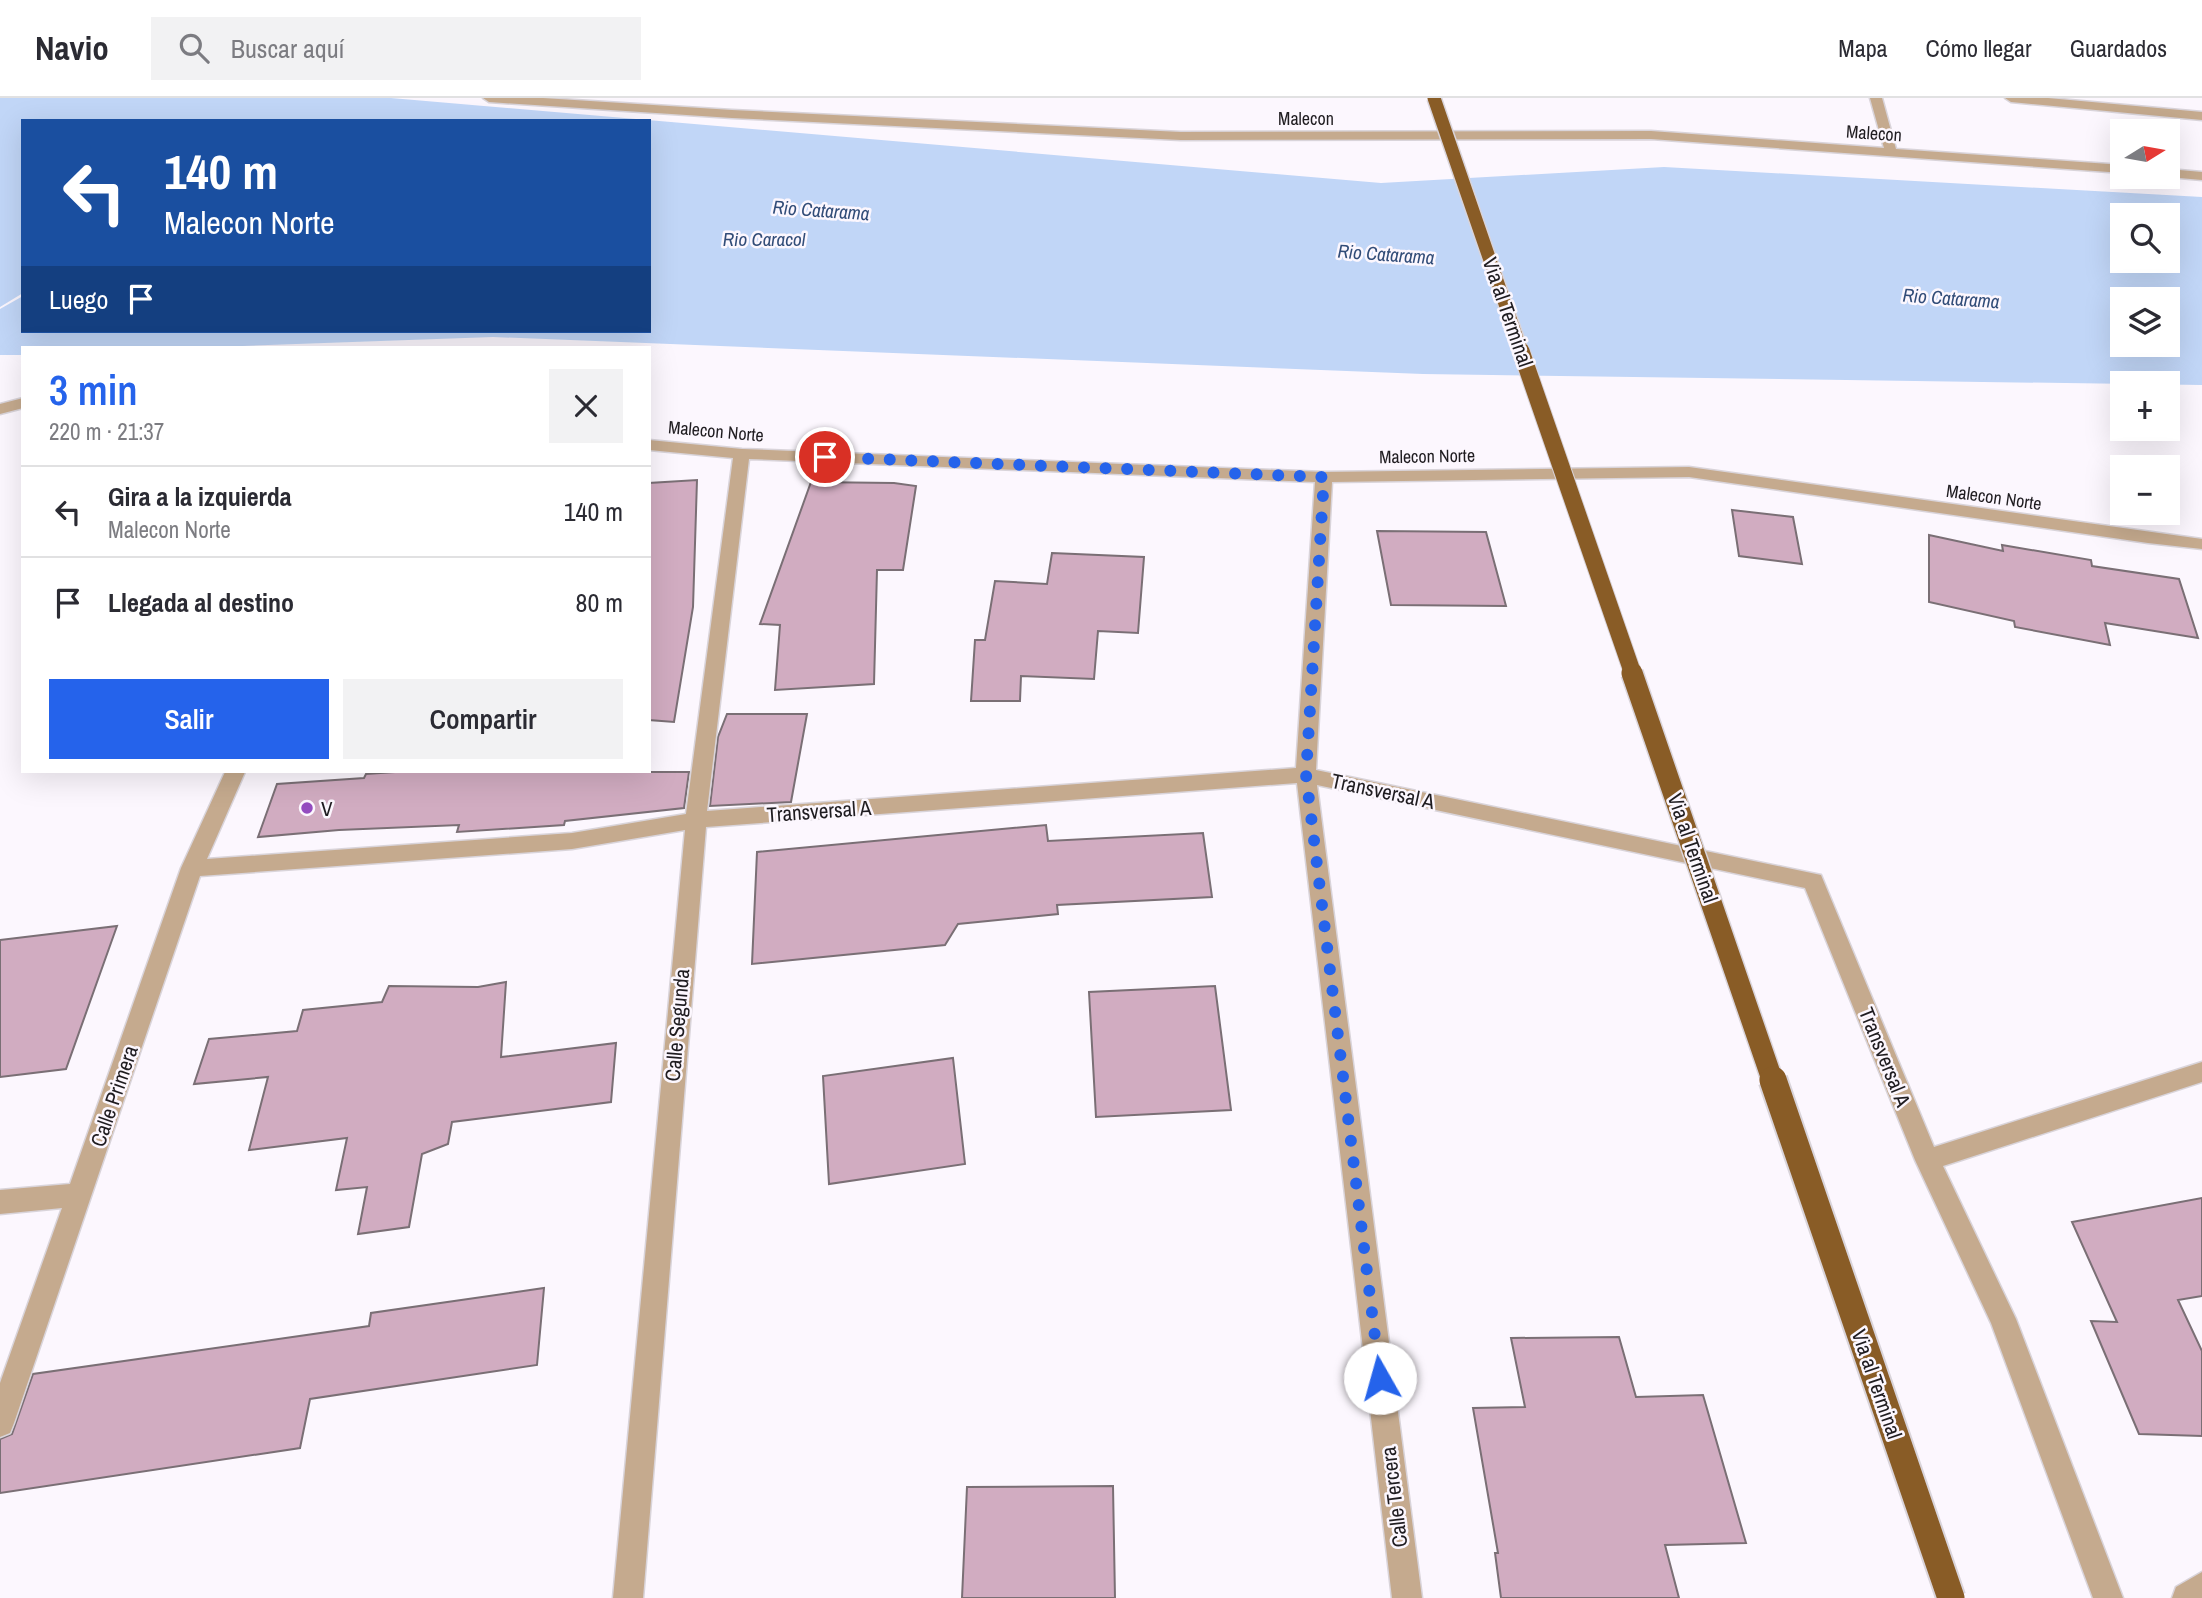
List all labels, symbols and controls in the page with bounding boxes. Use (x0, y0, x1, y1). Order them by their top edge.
search box (151, 17, 641, 80)
text: Navio (35, 26, 109, 70)
icon: search (175, 29, 213, 67)
text: Buscar aquí (231, 31, 344, 66)
text: Mapa (1838, 32, 1888, 64)
text: Cómo llegar (1926, 32, 2032, 64)
text: Guardados (2070, 32, 2167, 64)
street label: Malecon (1278, 106, 1334, 131)
street label: Malecon (1845, 119, 1903, 147)
north arrow (2110, 119, 2180, 189)
map controls (2110, 119, 2180, 525)
text: 140 m (164, 138, 278, 204)
icon: left (49, 147, 140, 238)
water label: Rio Catarama (772, 194, 871, 226)
text: Malecon Norte (164, 201, 335, 244)
button: search (2110, 203, 2180, 273)
water label: Rio Caracol (723, 226, 806, 252)
water label: Rio Catarama (1337, 238, 1436, 270)
street label: Via al Terminal (1476, 253, 1540, 371)
icon: arrive (122, 280, 160, 318)
text: Luego (49, 282, 108, 317)
water label: Rio Catarama (1902, 282, 2001, 314)
button: layers (2110, 287, 2180, 357)
text: 3 min (49, 362, 138, 418)
button: close (549, 369, 623, 443)
button: + (2110, 371, 2180, 441)
street label: Malecon Norte (667, 414, 765, 448)
text: 220 m · 21:37 (49, 416, 164, 447)
pin (795, 427, 855, 487)
icon: arrive (806, 438, 844, 476)
street label: Malecon Norte (1379, 443, 1475, 469)
button: − (2110, 455, 2180, 525)
street label: Malecon Norte (1945, 478, 2043, 516)
text: Gira a la izquierda (108, 479, 292, 514)
icon: left (49, 493, 87, 531)
text: 140 m (564, 494, 623, 529)
text: Malecon Norte (108, 514, 231, 545)
icon: arrive (49, 584, 87, 622)
text: Llegada al destino (108, 585, 294, 620)
text: 80 m (576, 585, 623, 620)
button: Salir (49, 679, 329, 759)
button: Compartir (343, 679, 623, 759)
street label: Transversal A (1329, 766, 1438, 816)
street label: Via al Terminal (1661, 789, 1725, 907)
street label: Transversal A (766, 793, 873, 829)
place label: V (321, 794, 333, 823)
marker: V (299, 800, 315, 816)
street label: Calle Segunda (658, 967, 696, 1083)
street label: Transversal A (1852, 1003, 1918, 1111)
street label: Calle Primera (83, 1041, 145, 1150)
street label: Via al Terminal (1845, 1325, 1909, 1443)
position arrow (1343, 1341, 1417, 1415)
street label: Calle Tercera (1373, 1445, 1415, 1549)

